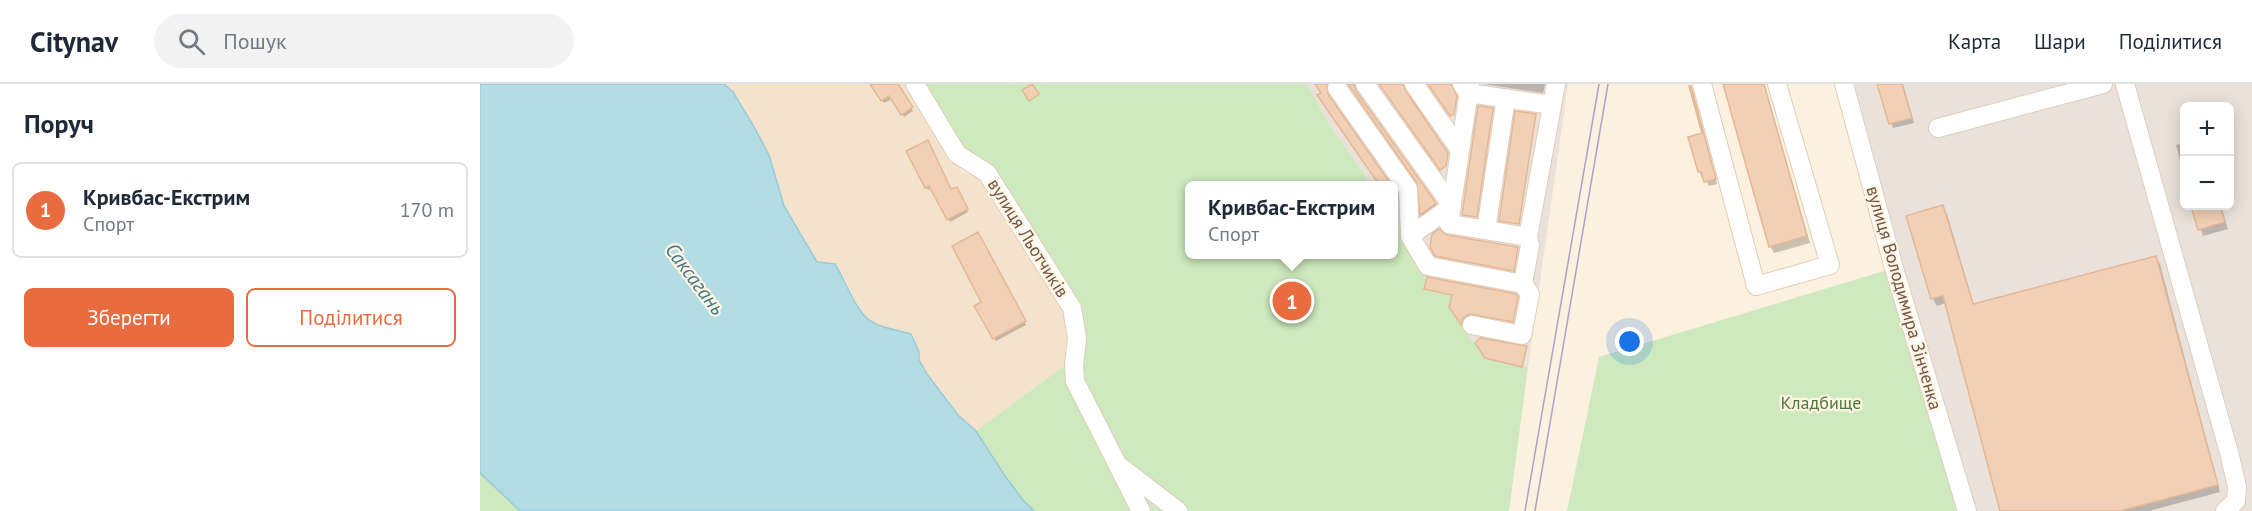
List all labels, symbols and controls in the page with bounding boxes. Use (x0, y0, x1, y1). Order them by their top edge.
search box (154, 14, 574, 68)
text: Citynav (30, 23, 118, 60)
icon: search (175, 25, 208, 58)
text: Пошук (223, 27, 286, 55)
text: Карта (1948, 28, 2001, 55)
text: Шари (2034, 28, 2086, 55)
text: Поділитися (2119, 28, 2222, 55)
map controls (2180, 102, 2234, 210)
button: + (2180, 102, 2234, 156)
text: Поруч (24, 107, 94, 140)
button: − (2180, 156, 2234, 210)
street label: вулиця Льотчиків (983, 174, 1074, 302)
popup (1185, 181, 1398, 259)
text: Кривбас-Екстрим (83, 183, 250, 211)
street label: вулиця Володимира Зінченка (1861, 183, 1947, 412)
text: Кривбас-Екстрим (1208, 193, 1375, 221)
text: 1 (40, 197, 51, 223)
text: 170 m (400, 197, 454, 223)
text: Спорт (83, 211, 134, 237)
text: Спорт (1208, 221, 1259, 247)
water label: Саксагань (659, 238, 731, 320)
pin: 1 (1272, 278, 1312, 324)
button: Зберегти (24, 288, 234, 347)
button: Поділитися (246, 288, 456, 347)
your location (1615, 327, 1644, 356)
park label: Кладбище (1781, 391, 1861, 414)

